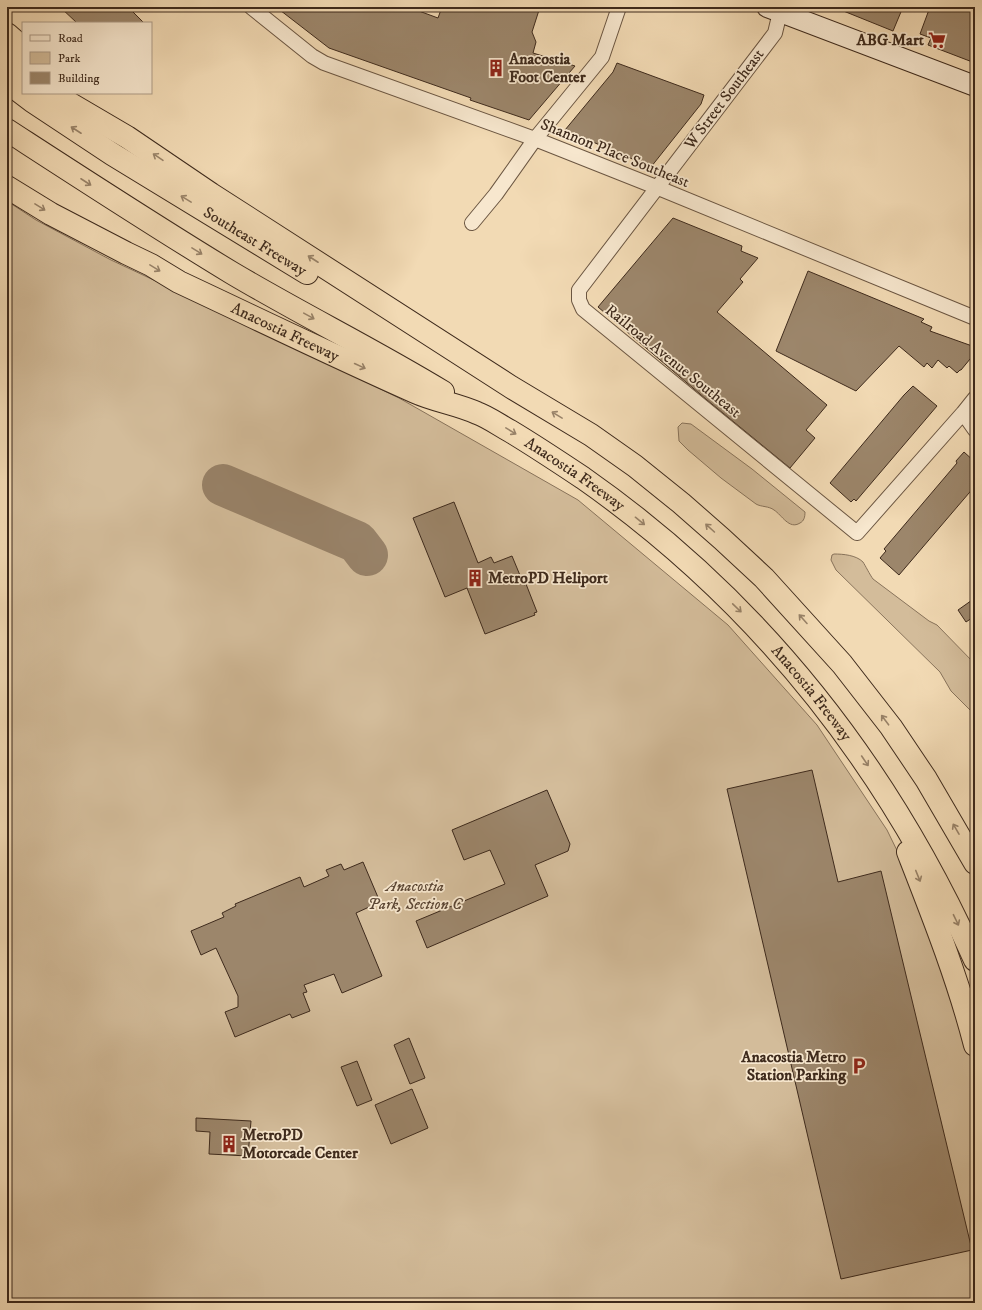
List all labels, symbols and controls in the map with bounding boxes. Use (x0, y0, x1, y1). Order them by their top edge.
legend (22, 22, 152, 94)
place label: ABG Mart (856, 30, 925, 50)
supermarket icon: ABG Mart (927, 30, 947, 50)
text: Road (58, 31, 83, 46)
street label: W Street Southeast (679, 45, 768, 154)
place label: Anacostia Foot Center (508, 49, 587, 87)
text: Park (58, 51, 80, 66)
building icon: Anacostia Foot Center (486, 58, 506, 78)
text: Building (58, 71, 99, 86)
street label: Shannon Place Southeast (538, 114, 692, 192)
one-way arrow (70, 126, 82, 134)
one-way arrow (152, 153, 163, 161)
one-way arrow (81, 178, 92, 186)
one-way arrow (180, 195, 192, 203)
street label: Southeast Freeway (200, 202, 311, 281)
one-way arrow (34, 203, 45, 211)
one-way arrow (191, 247, 202, 255)
one-way arrow (308, 255, 319, 263)
one-way arrow (149, 264, 161, 272)
street label: Anacostia Freeway (228, 298, 343, 366)
street label: Railroad Avenue Southeast (601, 300, 745, 422)
one-way arrow (303, 312, 315, 320)
one-way arrow (354, 363, 366, 370)
one-way arrow (551, 410, 563, 418)
one-way arrow (505, 428, 517, 436)
street label: Anacostia Freeway (521, 433, 630, 516)
one-way arrow (635, 517, 646, 526)
one-way arrow (706, 524, 716, 533)
building icon: MetroPD Heliport (465, 568, 485, 588)
place label: MetroPD Heliport (488, 568, 609, 588)
one-way arrow (732, 603, 742, 613)
one-way arrow (798, 614, 808, 624)
street label: Anacostia Freeway (767, 641, 857, 745)
one-way arrow (881, 714, 889, 725)
one-way arrow (861, 756, 869, 767)
one-way arrow (952, 823, 960, 835)
one-way arrow (914, 870, 922, 882)
park label: Anacostia Park, Section C (368, 876, 464, 914)
one-way arrow (953, 913, 960, 925)
place label: Anacostia Metro Station Parking (740, 1047, 847, 1085)
parking icon: Anacostia Metro Station Parking (849, 1056, 869, 1076)
place label: MetroPD Motorcade Center (242, 1125, 359, 1163)
building icon: MetroPD Motorcade Center (219, 1134, 239, 1154)

